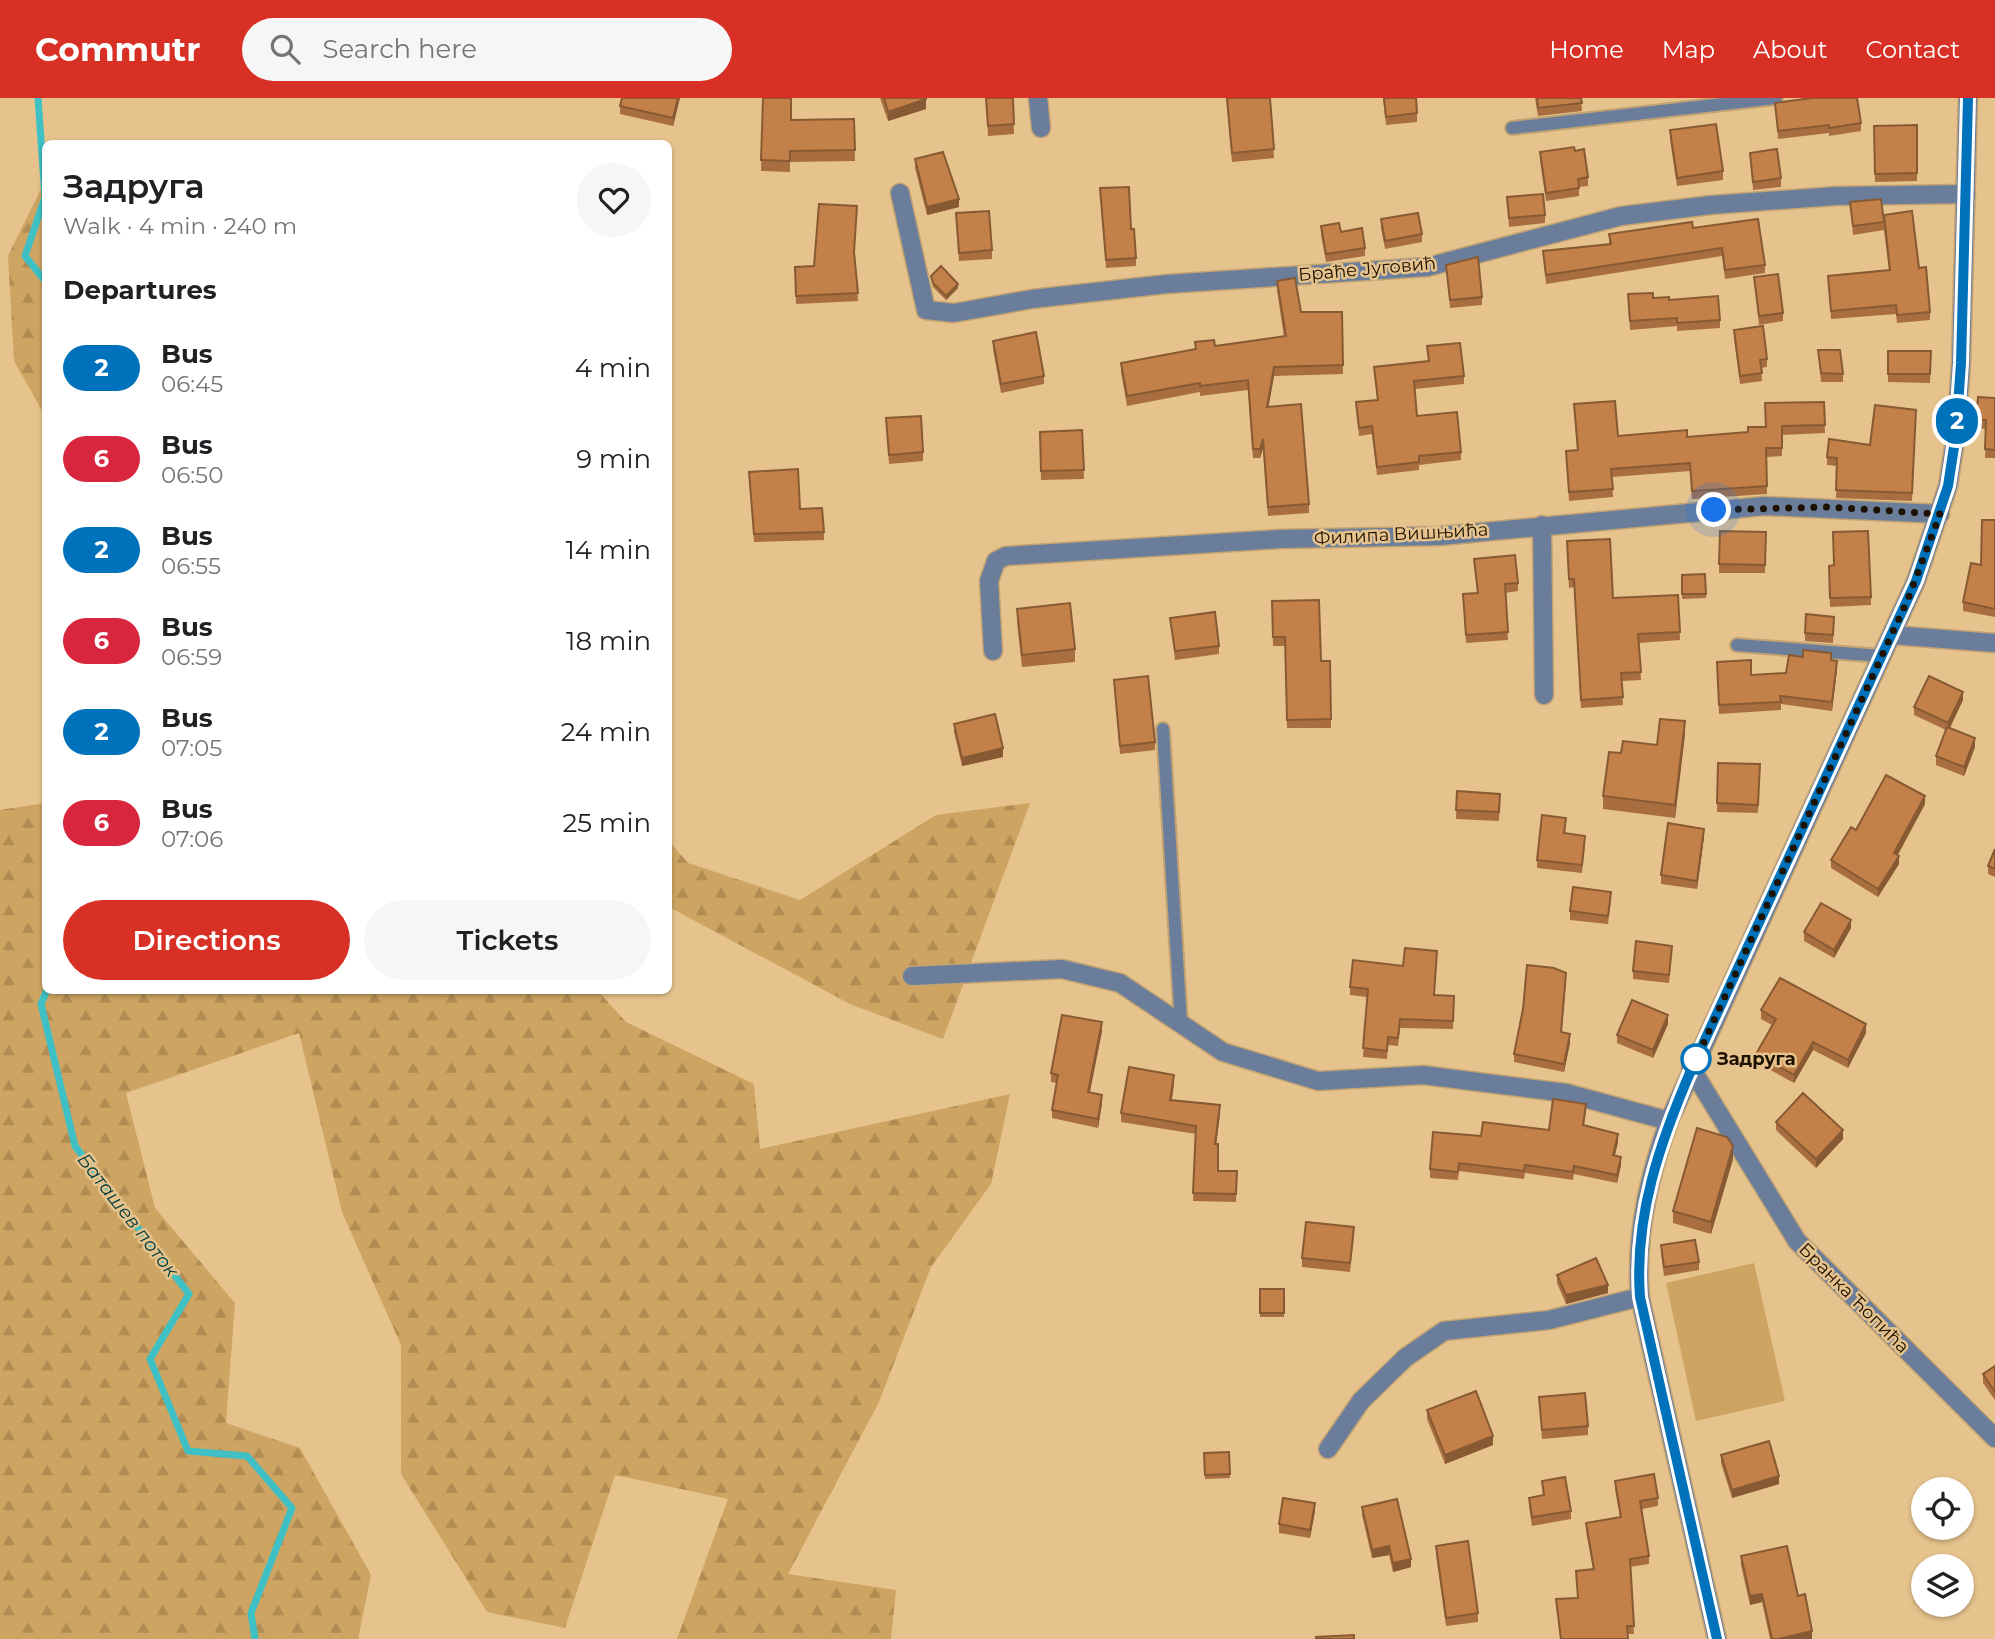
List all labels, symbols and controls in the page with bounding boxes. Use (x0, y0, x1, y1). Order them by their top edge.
search box (242, 18, 732, 81)
text: Commutr (35, 29, 200, 69)
icon: search (266, 30, 304, 68)
text: Search here (322, 33, 477, 65)
text: Home (1549, 35, 1624, 64)
text: Map (1662, 35, 1715, 64)
text: About (1753, 35, 1827, 64)
text: Contact (1865, 35, 1960, 64)
button: heart (577, 163, 651, 237)
text: Задруга (63, 166, 204, 206)
text: Walk · 4 min · 240 m (63, 212, 297, 240)
street label: Браће Југовић (1297, 252, 1437, 286)
text: Departures (63, 274, 217, 306)
text: Bus (161, 338, 213, 370)
text: 4 min (575, 352, 651, 384)
text: 2 (94, 353, 109, 382)
text: 06:45 (161, 370, 223, 398)
line badge: 2 (1934, 398, 1980, 444)
text: 2 (1950, 406, 1964, 435)
text: Bus (161, 429, 213, 461)
text: 9 min (576, 443, 651, 475)
text: 6 (94, 444, 109, 473)
text: 06:50 (161, 461, 223, 489)
your location (1696, 492, 1731, 527)
street label: Филипа Вишњића (1313, 518, 1489, 550)
text: Bus (161, 520, 213, 552)
text: 14 min (565, 534, 651, 566)
text: 2 (94, 535, 109, 564)
text: 06:55 (161, 552, 221, 580)
text: Bus (161, 611, 213, 643)
text: 18 min (566, 625, 651, 657)
text: 6 (94, 626, 109, 655)
text: 06:59 (161, 643, 222, 671)
text: Bus (161, 702, 213, 734)
text: 24 min (561, 716, 651, 748)
text: 2 (94, 717, 109, 746)
text: 07:05 (161, 734, 222, 762)
text: Bus (161, 793, 213, 825)
text: 25 min (563, 807, 651, 839)
text: 6 (94, 808, 109, 837)
text: 07:06 (161, 825, 223, 853)
button: Directions (63, 900, 350, 980)
button: Tickets (364, 900, 651, 980)
marker: Задруга (1681, 1044, 1711, 1074)
place label: Задруга (1716, 1048, 1796, 1070)
water label: Баташев поток (72, 1148, 184, 1282)
street label: Бранка Ћопића (1794, 1238, 1914, 1358)
map controls (1911, 1477, 1974, 1617)
button: locate (1911, 1477, 1974, 1540)
button: layers (1911, 1554, 1974, 1617)

